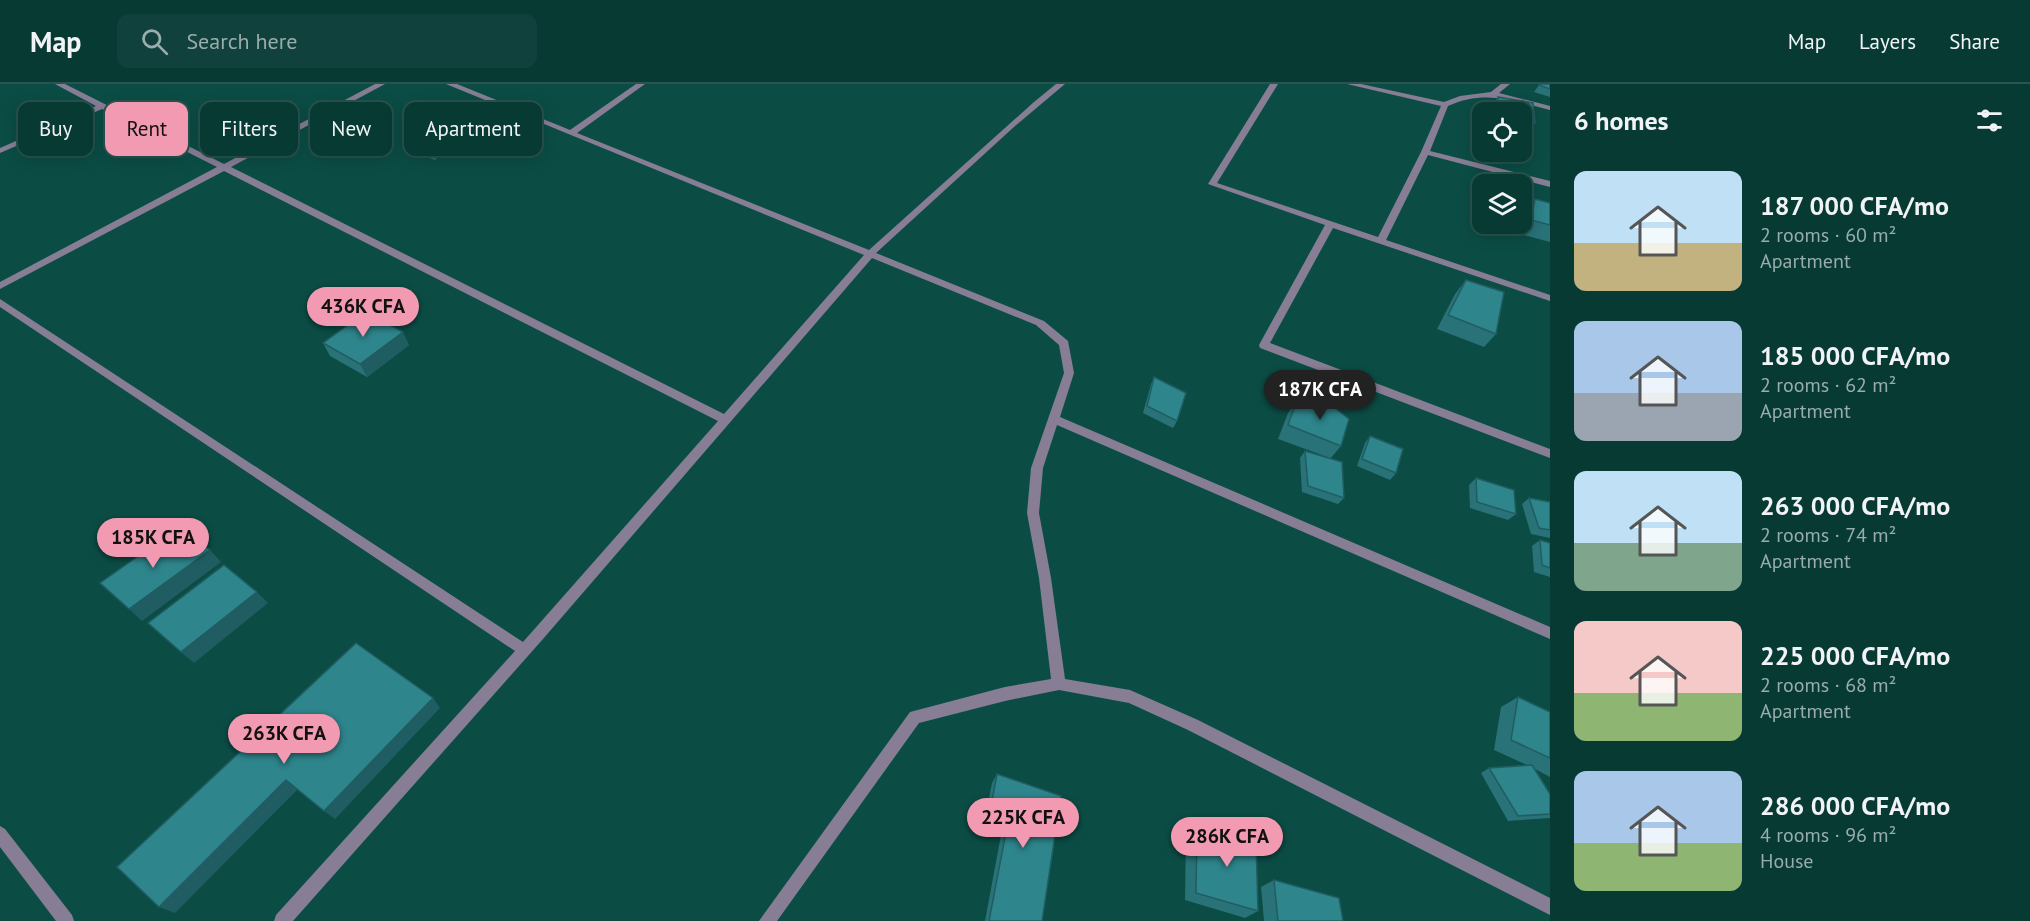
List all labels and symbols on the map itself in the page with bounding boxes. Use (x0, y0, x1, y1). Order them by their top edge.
pin: 436K CFA (301, 287, 425, 338)
pin: 187K CFA (1258, 370, 1382, 421)
pin: 185K CFA (91, 518, 215, 569)
pin: 263K CFA (222, 714, 346, 765)
pin: 225K CFA (961, 798, 1085, 849)
pin: 286K CFA (1165, 817, 1289, 868)

